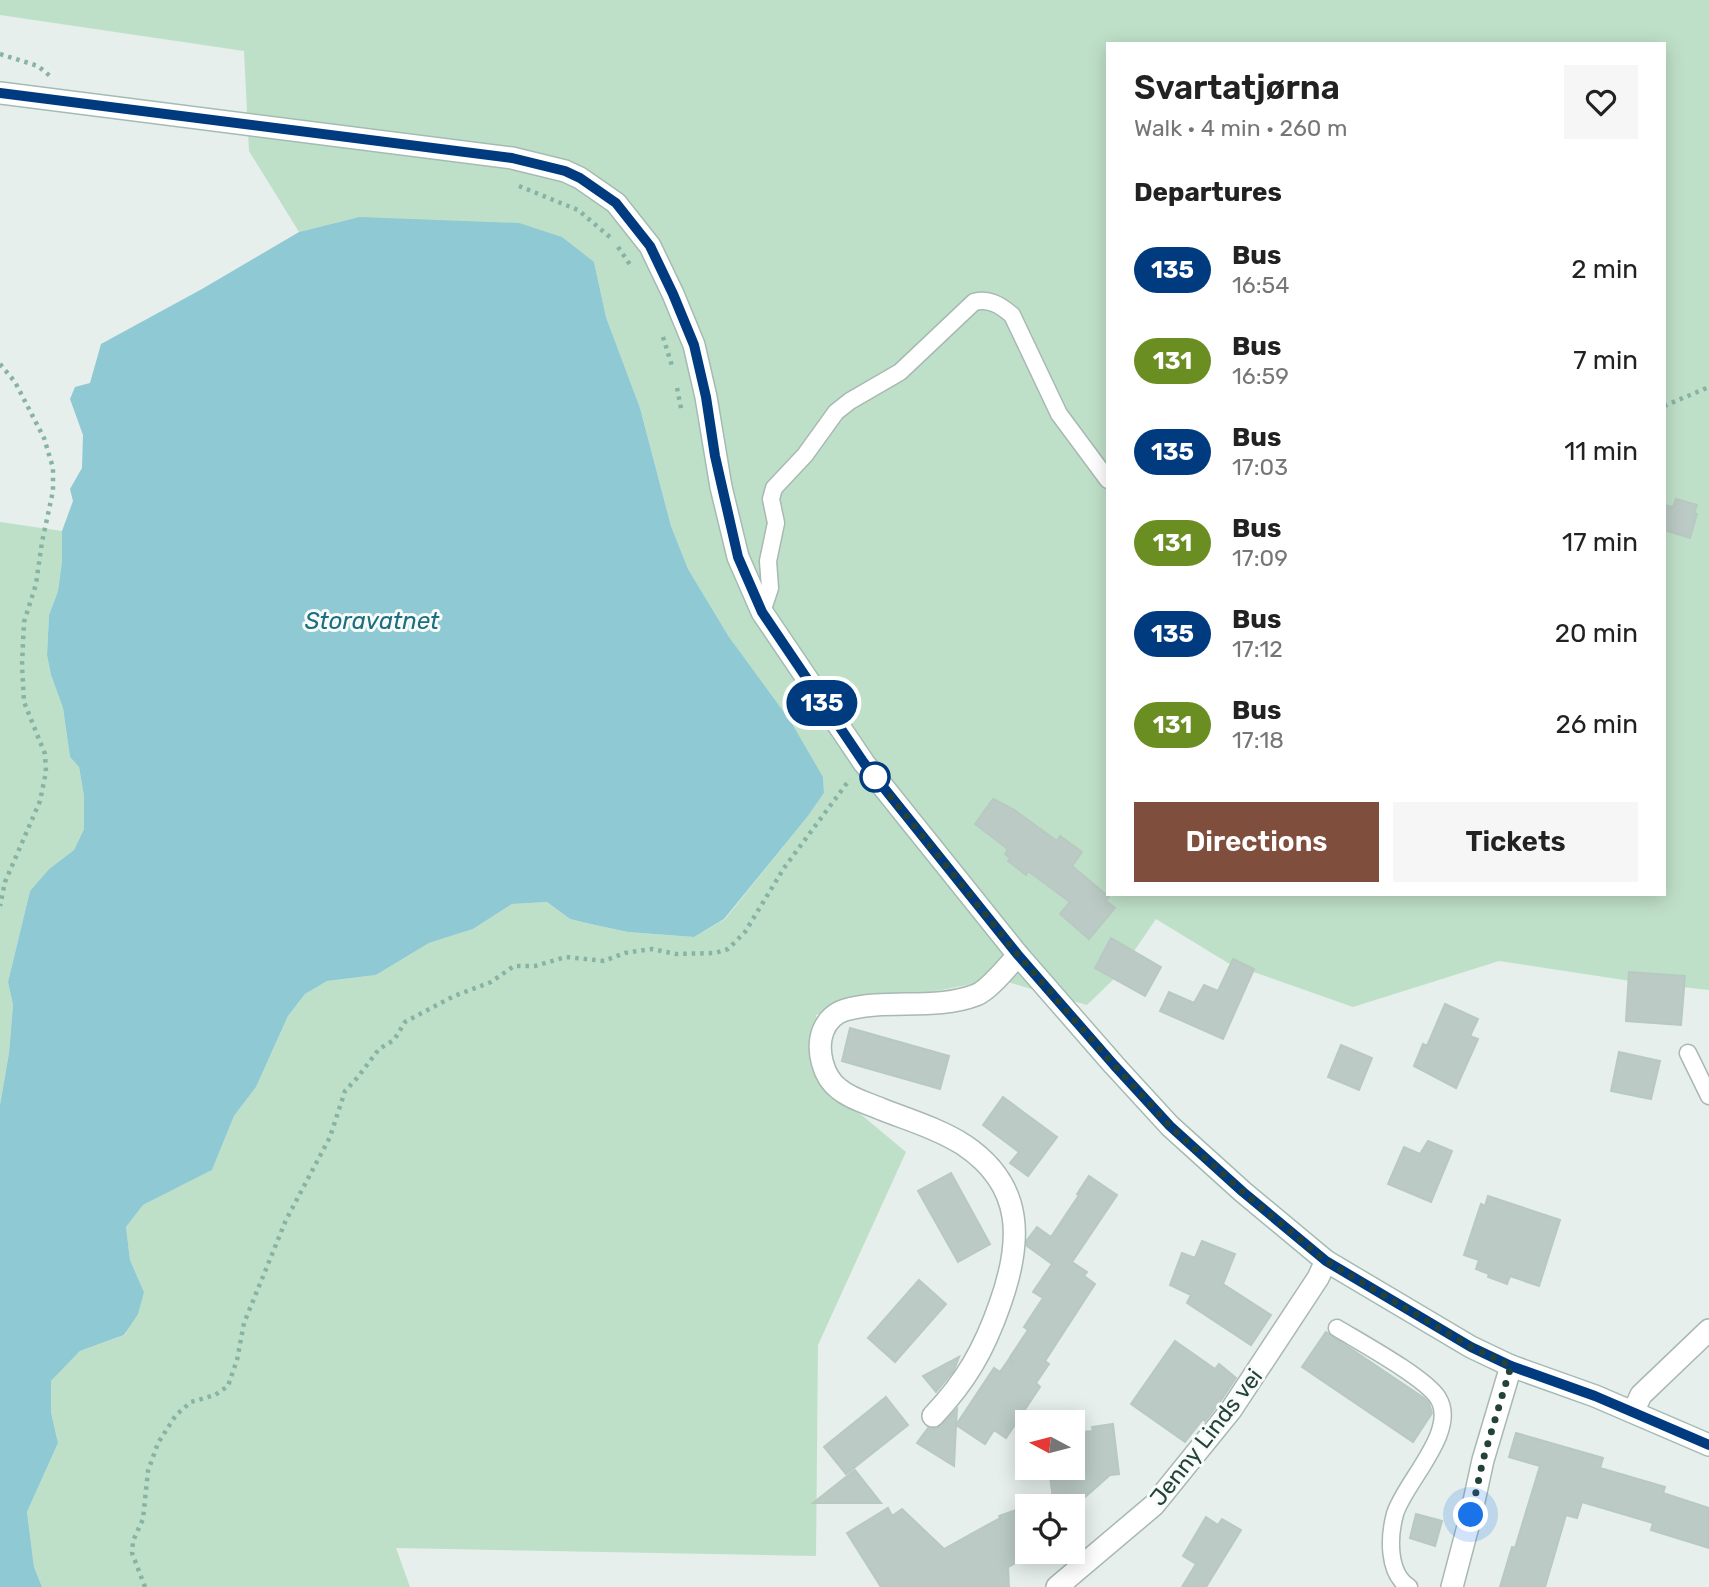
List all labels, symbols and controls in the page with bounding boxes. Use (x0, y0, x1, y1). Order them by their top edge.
button: heart (1564, 65, 1638, 139)
text: Svartatjørna (1134, 68, 1340, 107)
text: Walk · 4 min · 260 m (1134, 114, 1348, 142)
text: Departures (1134, 177, 1282, 208)
text: Bus (1232, 240, 1281, 271)
text: 2 min (1571, 254, 1638, 285)
text: 135 (1151, 256, 1194, 284)
text: 16:54 (1232, 271, 1290, 299)
text: Bus (1232, 331, 1281, 362)
text: 7 min (1573, 345, 1638, 376)
text: 131 (1153, 347, 1192, 375)
text: 16:59 (1232, 362, 1289, 390)
text: Bus (1232, 422, 1281, 453)
text: 11 min (1564, 436, 1638, 467)
text: 135 (1151, 438, 1194, 466)
text: 17:03 (1232, 453, 1288, 481)
text: Bus (1232, 513, 1281, 544)
text: 17 min (1562, 527, 1638, 558)
text: 131 (1153, 529, 1192, 557)
text: 17:09 (1232, 544, 1288, 572)
text: Bus (1232, 604, 1281, 635)
water label: Storavatnet (305, 607, 440, 635)
text: 20 min (1555, 618, 1638, 649)
text: 135 (1151, 620, 1194, 648)
text: 17:12 (1232, 635, 1283, 663)
line badge: 135 (782, 680, 862, 726)
text: 135 (800, 689, 844, 717)
text: Bus (1232, 695, 1281, 726)
text: 26 min (1556, 709, 1638, 740)
text: 131 (1153, 711, 1192, 739)
text: 17:18 (1232, 726, 1284, 754)
unlabelled marker (860, 762, 890, 792)
button: Directions (1134, 802, 1379, 882)
button: Tickets (1393, 802, 1638, 882)
street label: Jenny Linds vei (1144, 1363, 1268, 1511)
north arrow (1015, 1410, 1085, 1480)
map controls (1015, 1410, 1085, 1564)
button: locate (1015, 1494, 1085, 1564)
your location (1453, 1497, 1488, 1532)

